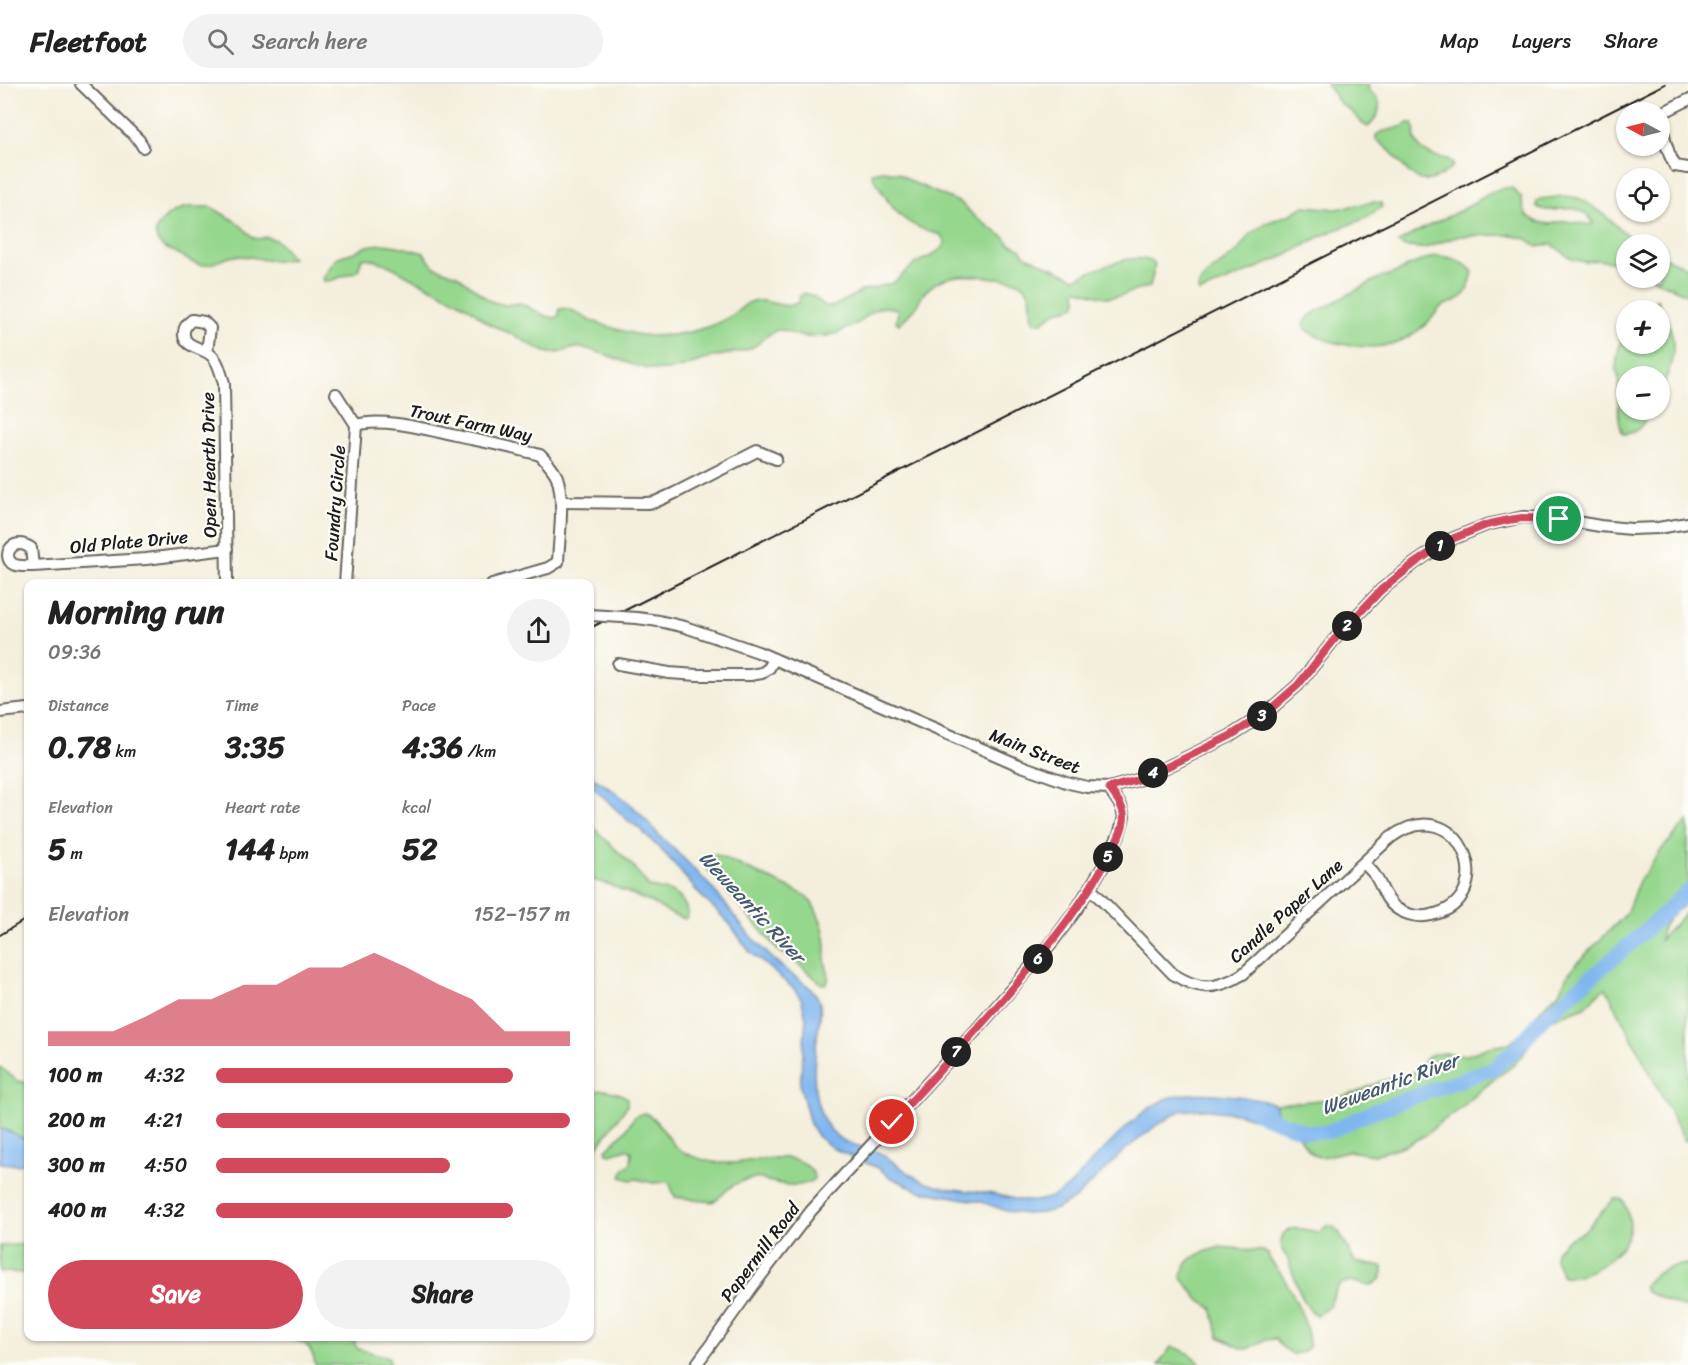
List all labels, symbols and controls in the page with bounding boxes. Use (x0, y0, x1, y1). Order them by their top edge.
search box (183, 14, 603, 68)
text: Fleetfoot (30, 17, 147, 66)
text: Search here (252, 22, 368, 61)
text: Map (1440, 22, 1479, 60)
text: Layers (1512, 22, 1571, 60)
text: Share (1604, 22, 1658, 60)
icon: search (204, 25, 237, 58)
north arrow (1616, 102, 1670, 156)
map controls (1616, 102, 1670, 420)
button: locate (1616, 168, 1670, 222)
button: layers (1616, 234, 1670, 288)
button: + (1616, 300, 1670, 354)
button: − (1616, 366, 1670, 420)
street label: Open Hearth Drive (192, 392, 226, 538)
street label: Trout Farm Way (407, 394, 536, 452)
street label: Foundry Circle (315, 444, 355, 562)
pin (1533, 493, 1584, 544)
icon: arrive (1542, 502, 1575, 535)
street label: Old Plate Drive (69, 521, 189, 563)
pin: 1 (1425, 531, 1455, 561)
text: 1 (1437, 531, 1443, 560)
text: Morning run (48, 583, 224, 641)
button: share (507, 599, 570, 662)
pin: 2 (1332, 611, 1362, 641)
text: 2 (1342, 611, 1352, 640)
text: 09:36 (48, 635, 101, 670)
text: Distance (48, 691, 109, 720)
text: Time (225, 691, 259, 720)
text: Pace (402, 691, 436, 720)
pin: 3 (1247, 701, 1277, 731)
text: 3 (1258, 701, 1266, 730)
street label: Main Street (985, 719, 1085, 783)
text: 0.78 (48, 720, 111, 774)
text: 3:35 (225, 720, 285, 774)
text: 4:36 (402, 720, 463, 774)
text: km (111, 737, 136, 766)
text: /km (463, 737, 496, 766)
pin: 4 (1138, 758, 1168, 788)
text: 4 (1148, 758, 1158, 787)
text: Elevation (48, 793, 113, 822)
text: Heart rate (225, 793, 300, 822)
text: kcal (402, 793, 431, 822)
text: 5 (48, 822, 66, 876)
text: 144 (225, 822, 275, 876)
text: 52 (402, 822, 438, 876)
text: m (66, 839, 83, 868)
text: bpm (275, 839, 309, 868)
water label: Weweantic River (690, 842, 817, 974)
pin: 5 (1093, 842, 1123, 872)
text: 5 (1103, 842, 1113, 871)
street label: Candle Paper Lane (1221, 850, 1351, 971)
text: Elevation (48, 897, 129, 932)
text: 152–157 m (474, 897, 570, 932)
pin: 6 (1023, 944, 1053, 974)
text: 6 (1033, 944, 1043, 973)
pin: 7 (941, 1037, 971, 1067)
text: 7 (951, 1037, 961, 1066)
water label: Weweantic River (1316, 1042, 1467, 1125)
text: 100 m (48, 1058, 102, 1093)
text: 4:32 (144, 1058, 185, 1093)
pin (866, 1096, 917, 1147)
text: 200 m (48, 1103, 105, 1138)
text: 4:21 (144, 1103, 183, 1138)
icon: check (875, 1105, 908, 1138)
text: 300 m (48, 1148, 105, 1183)
text: 4:50 (144, 1148, 187, 1183)
text: 400 m (48, 1193, 106, 1228)
text: 4:32 (144, 1193, 185, 1228)
street label: Papermill Road (712, 1194, 809, 1309)
button: Save (48, 1260, 303, 1329)
button: Share (315, 1260, 570, 1329)

